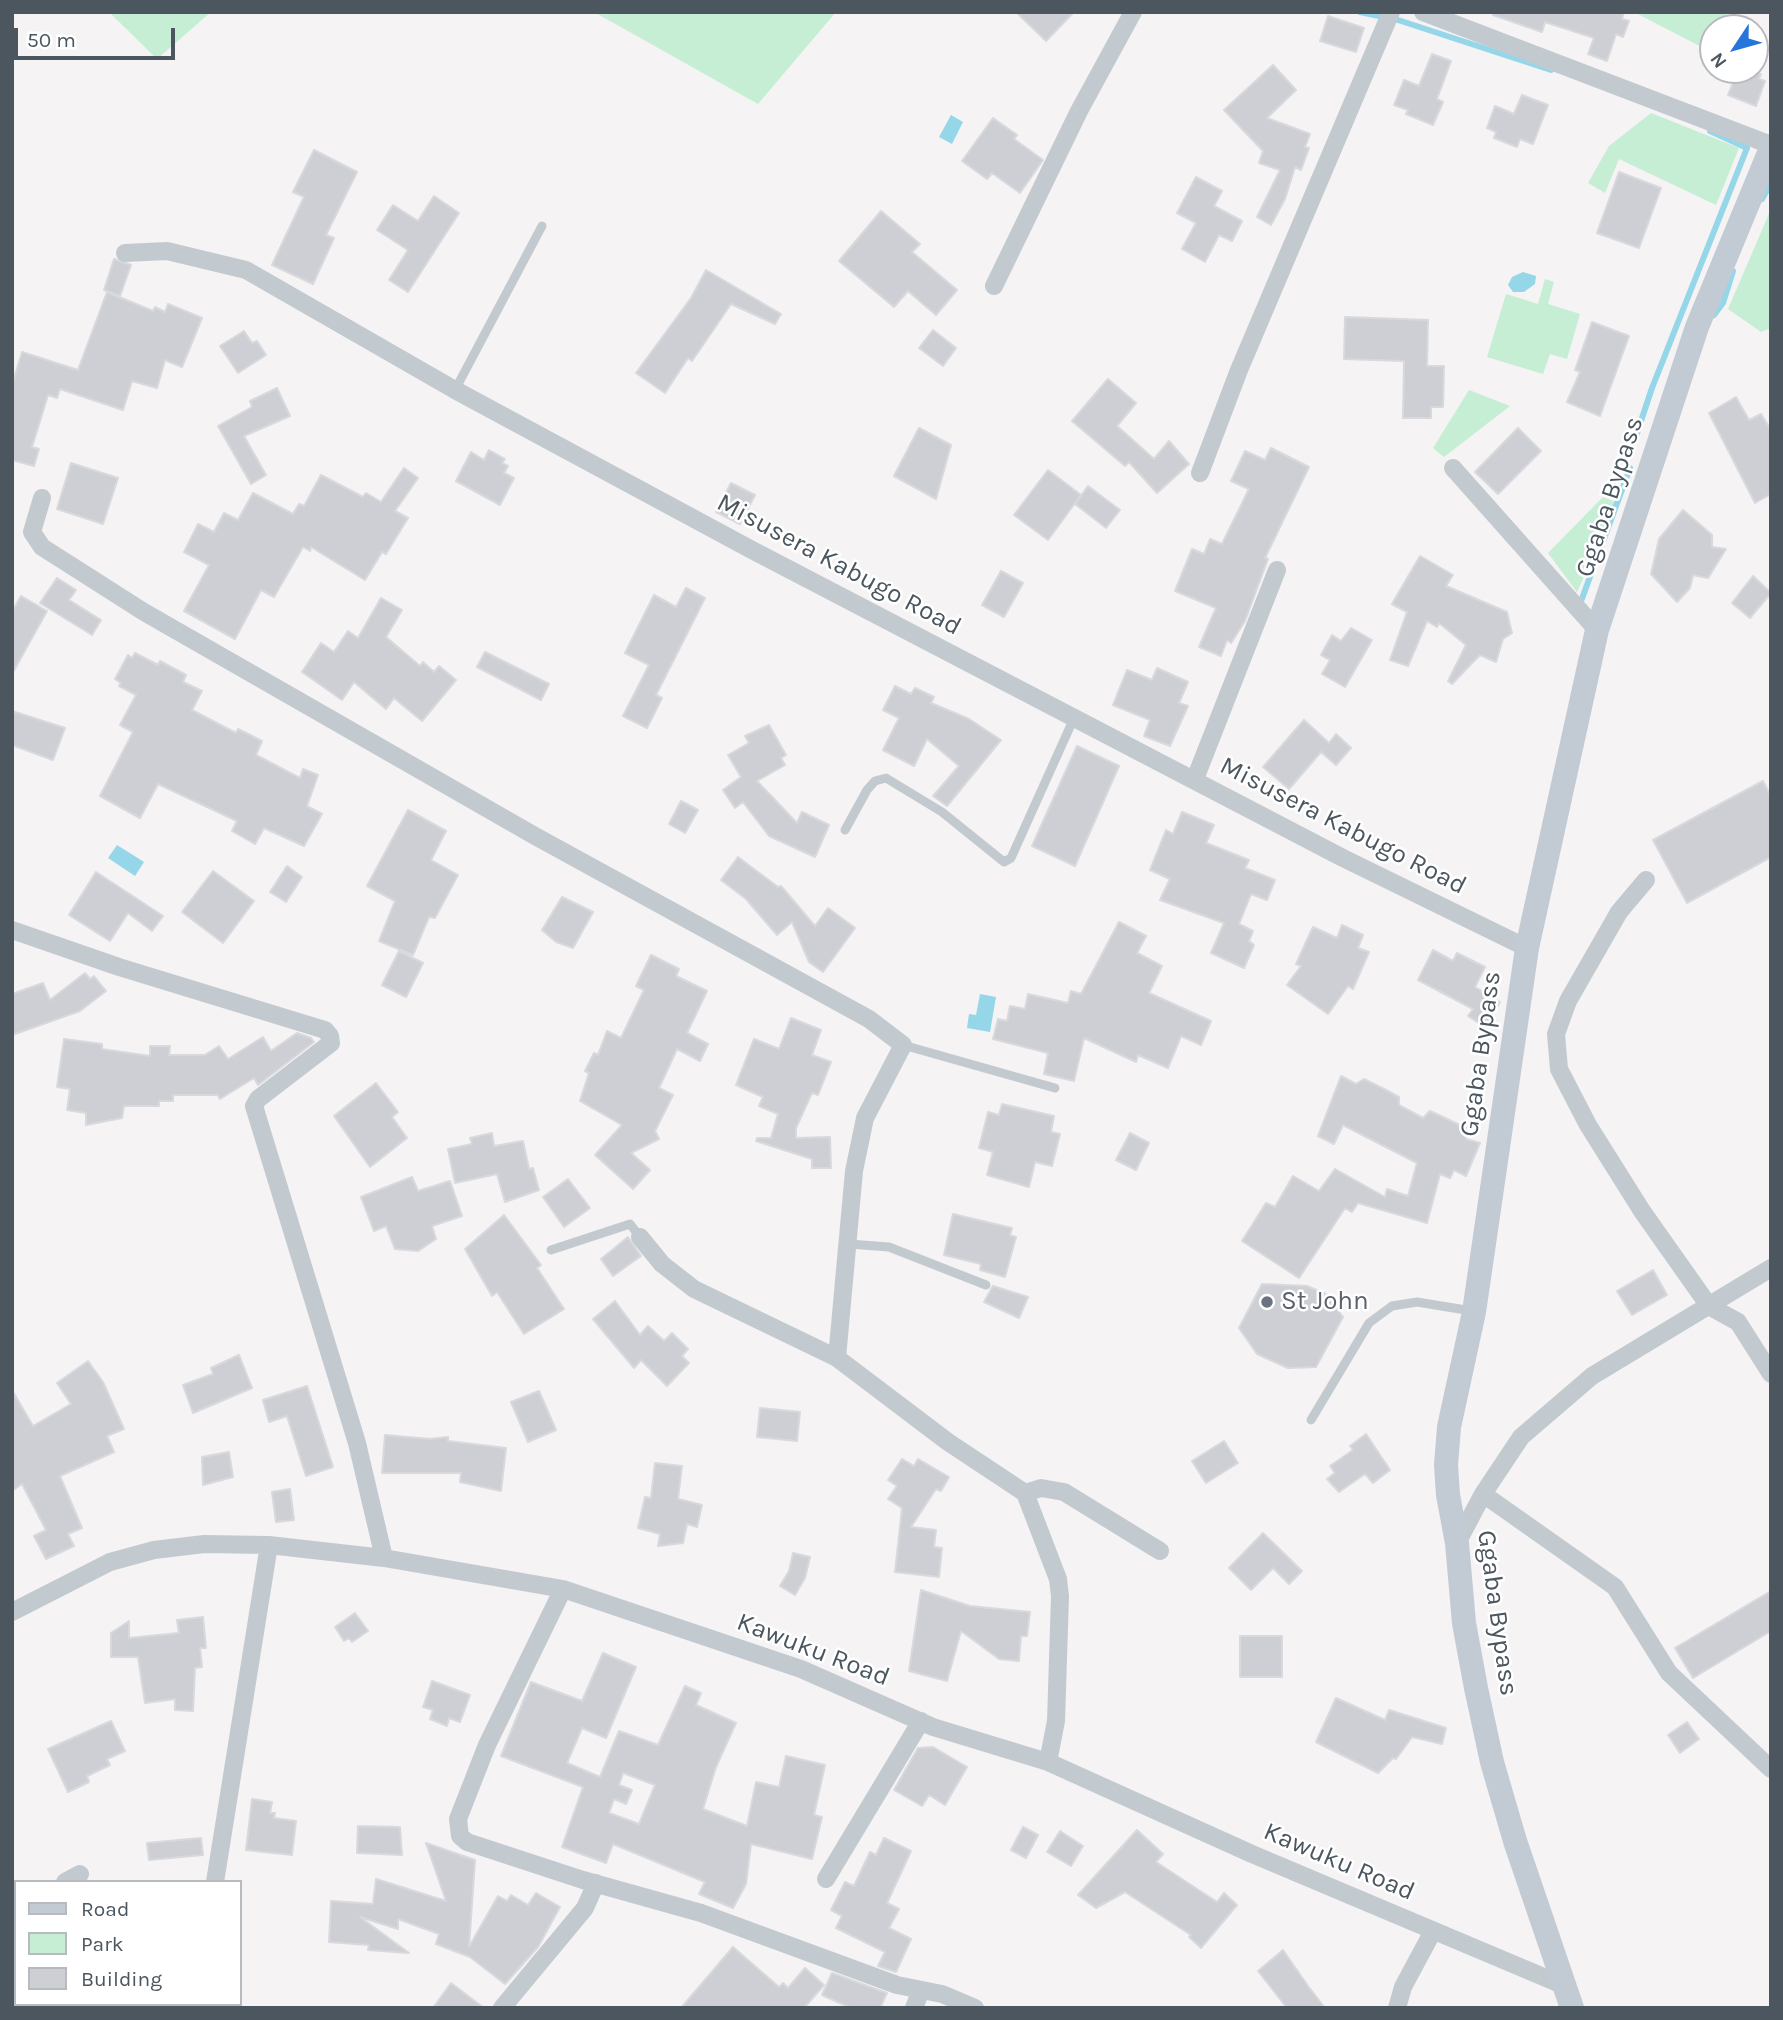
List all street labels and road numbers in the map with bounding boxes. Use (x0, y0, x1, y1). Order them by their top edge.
street label: Ggaba Bypass (1569, 413, 1651, 581)
street label: Misusera Kabugo Road (711, 487, 967, 643)
street label: Misusera Kabugo Road (1215, 750, 1471, 902)
street label: Ggaba Bypass (1454, 969, 1508, 1139)
street label: Ggaba Bypass (1470, 1528, 1524, 1698)
street label: Kawuku Road (732, 1607, 894, 1693)
street label: Kawuku Road (1259, 1816, 1419, 1908)

